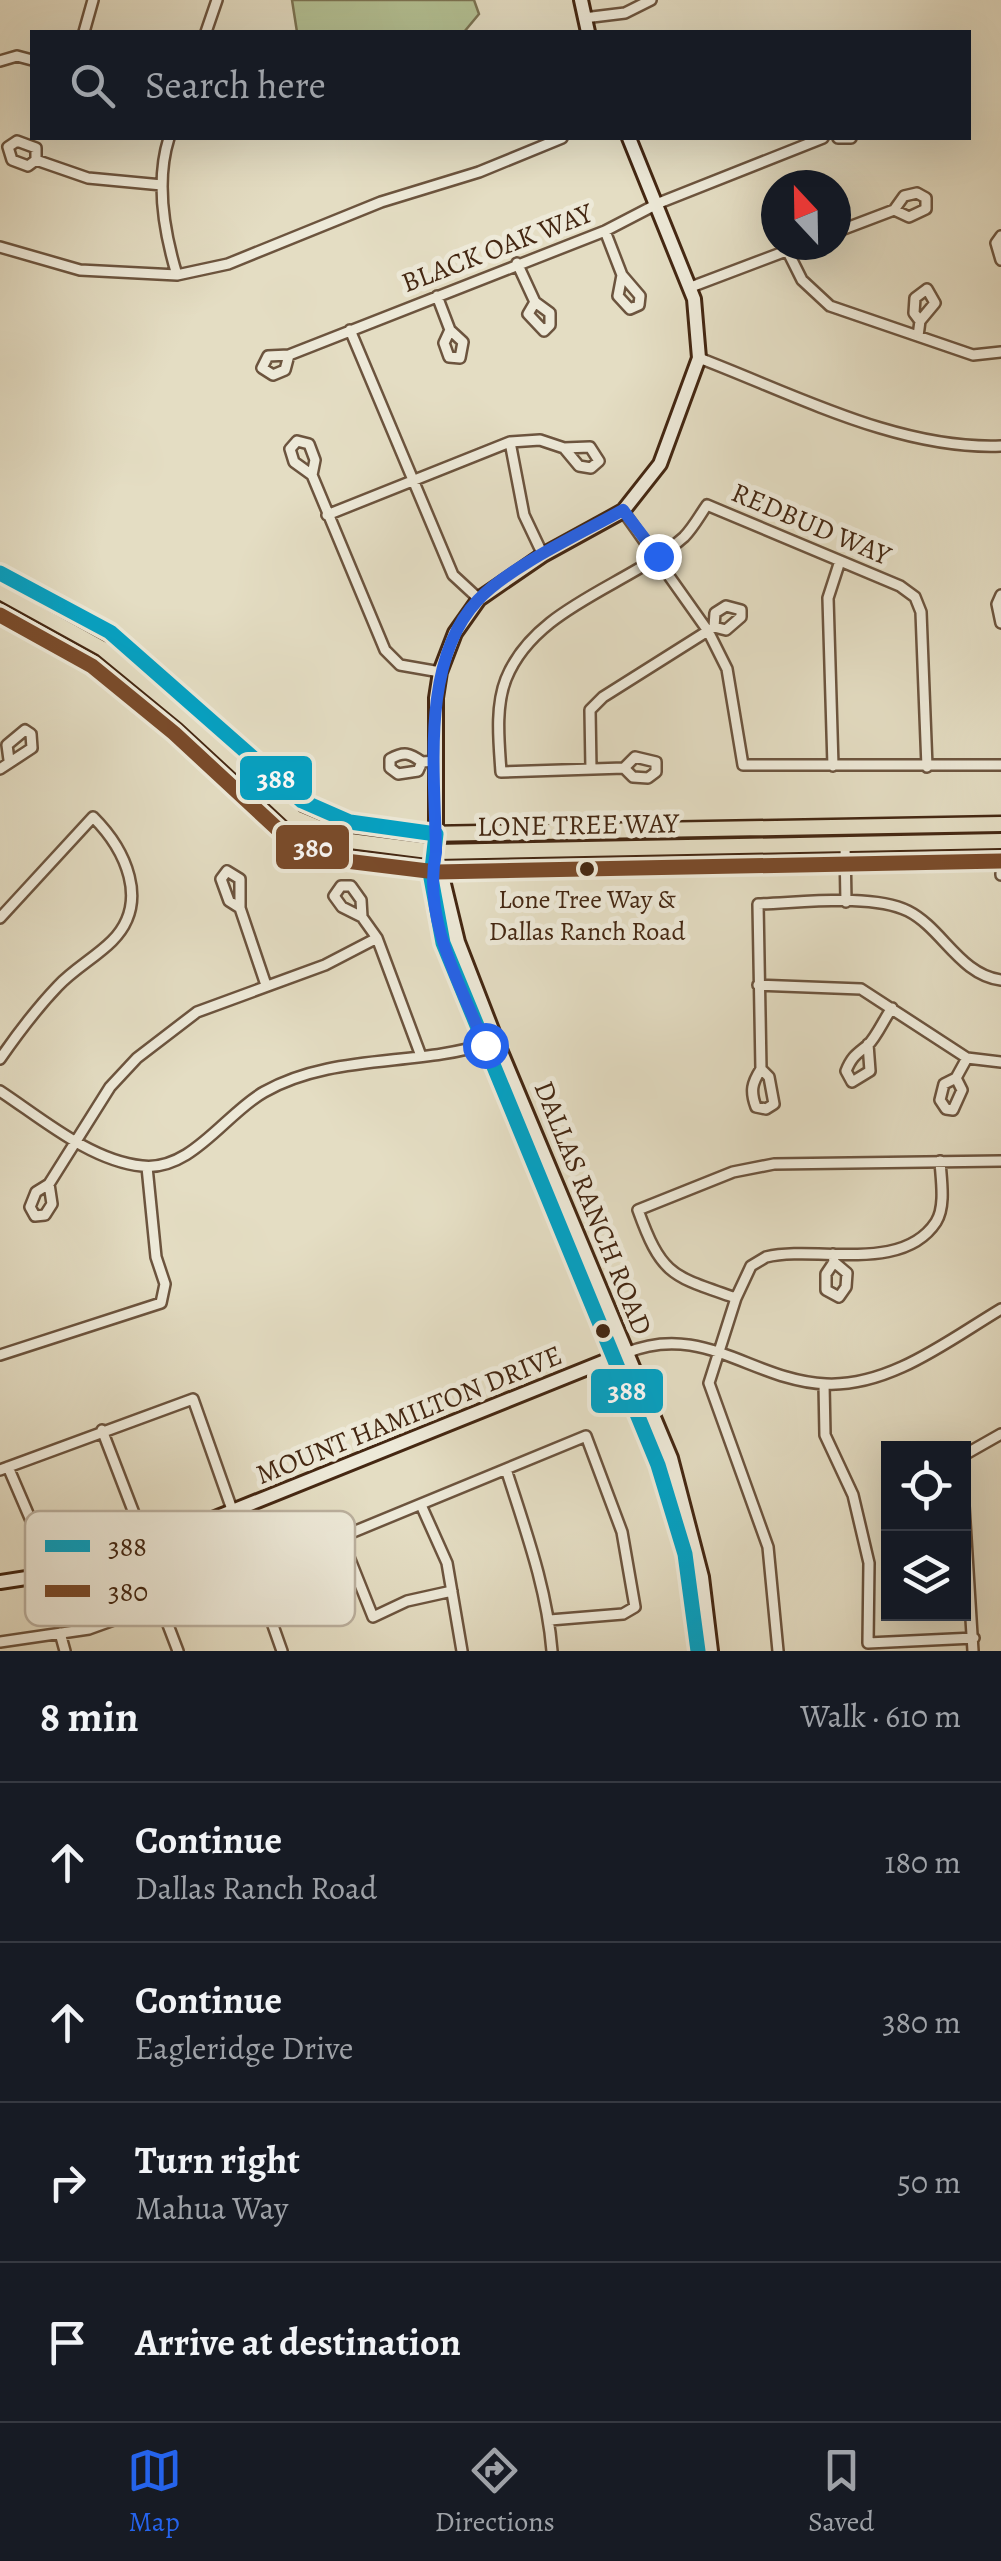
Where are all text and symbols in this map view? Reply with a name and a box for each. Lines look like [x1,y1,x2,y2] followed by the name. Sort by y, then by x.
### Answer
[30,30,971,140] search box
[65,58,120,113] icon: search
[145,59,326,111] text: Search here
[761,170,851,260] north arrow
[396,194,599,302] street label: BLACK OAK WAY
[726,473,897,575] street label: REDBUD WAY
[636,534,682,580] route end
[238,754,314,802] line badge: 388
[257,760,295,798] text: 388
[477,804,680,846] street label: LONE TREE WAY
[274,823,351,871] line badge: 380
[293,829,333,867] text: 380
[577,859,597,879] marker: Lone Tree Way & Dallas Ranch Road
[489,882,685,949] place label: Lone Tree Way & Dallas Ranch Road
[463,1023,509,1069] route start
[525,1075,661,1341] street label: DALLAS RANCH ROAD
[593,1321,613,1341] unlabelled marker
[250,1336,568,1494] street label: MOUNT HAMILTON DRIVE
[589,1367,665,1415] line badge: 388
[608,1372,646,1410] text: 388
[881,1441,971,1621] map controls
[881,1441,971,1531] button: locate
[25,1511,355,1626] legend
[108,1528,147,1566] text: 388
[881,1531,971,1621] button: layers
[108,1573,148,1611] text: 380
[40,1688,139,1745] text: 8 min
[800,1694,961,1738] text: Walk · 610 m
[135,1814,282,1866] text: Continue
[40,1835,95,1890] icon: ahead
[885,1840,961,1884] text: 180 m
[135,1866,377,1910] text: Dallas Ranch Road
[135,1974,282,2026] text: Continue
[40,1995,95,2050] icon: ahead
[882,2000,961,2044] text: 380 m
[135,2026,353,2070] text: Eagleridge Drive
[135,2134,300,2186] text: Turn right
[40,2155,95,2210] icon: right
[897,2160,961,2204] text: 50 m
[135,2186,288,2230] text: Mahua Way
[40,2315,95,2370] icon: arrive
[135,2316,461,2368] text: Arrive at destination
[127,2443,182,2541] tab: Map
[435,2443,555,2541] tab: Directions
[808,2443,874,2541] tab: Saved

